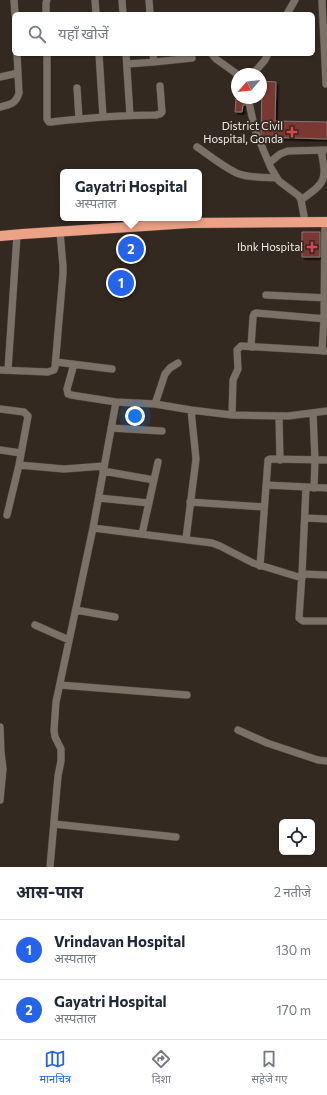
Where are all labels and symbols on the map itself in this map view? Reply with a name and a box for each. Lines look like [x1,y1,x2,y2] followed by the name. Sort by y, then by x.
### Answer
[231,68,267,104] north arrow
[203,119,283,145] place label: District Civil Hospital, Gonda
[286,126,298,138] marker: District Civil Hospital, Gonda
[118,234,144,264] pin: 2
[237,240,303,253] place label: Ibnk Hospital
[306,241,318,253] marker: Ibnk Hospital
[108,268,134,298] pin: 1
[125,406,145,426] your location

